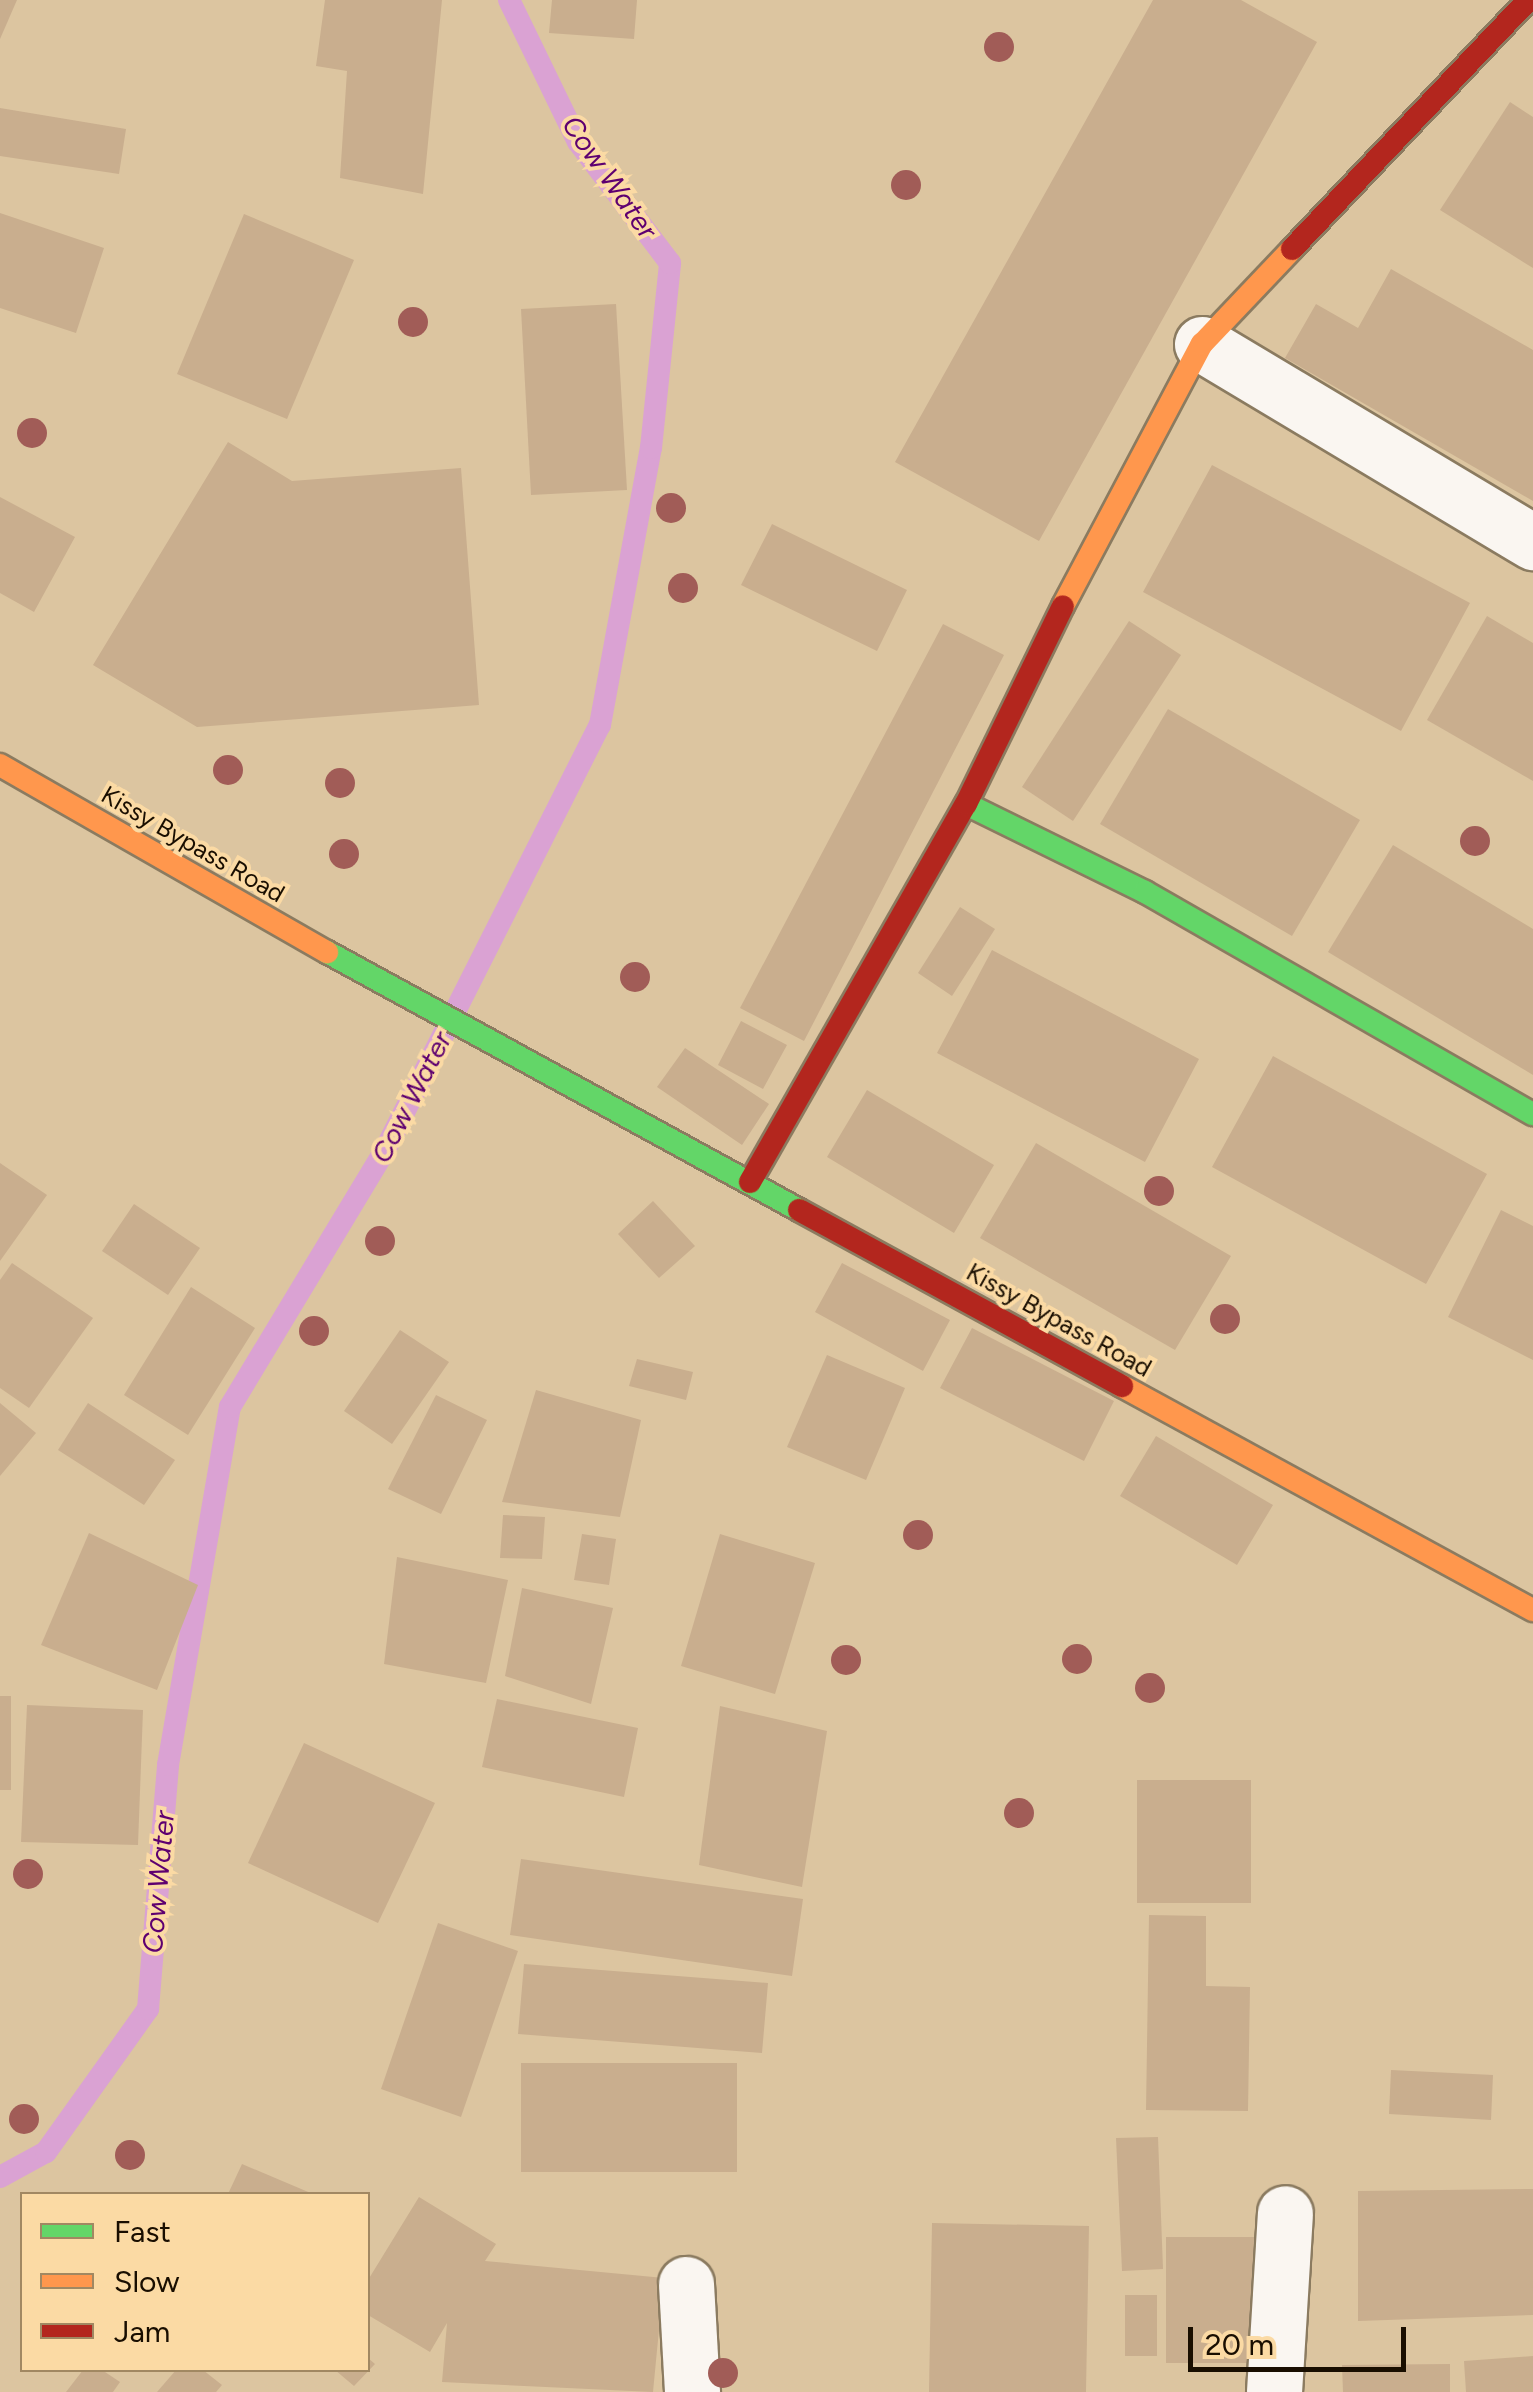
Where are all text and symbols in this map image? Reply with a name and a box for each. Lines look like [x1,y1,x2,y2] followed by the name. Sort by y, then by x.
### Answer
[555,109,665,245] water label: Cow Water
[96,779,290,909] street label: Kissy Bypass Road
[364,1026,458,1168] water label: Cow Water
[961,1257,1157,1383] street label: Kissy Bypass Road
[135,1809,181,1955] water label: Cow Water
[20,2192,370,2372] legend
[114,2213,171,2250] text: Fast
[114,2263,180,2300] text: Slow
[1193,2307,1410,2369] scale bar
[114,2313,170,2350] text: Jam
[1205,2326,1274,2363] text: 20 m

